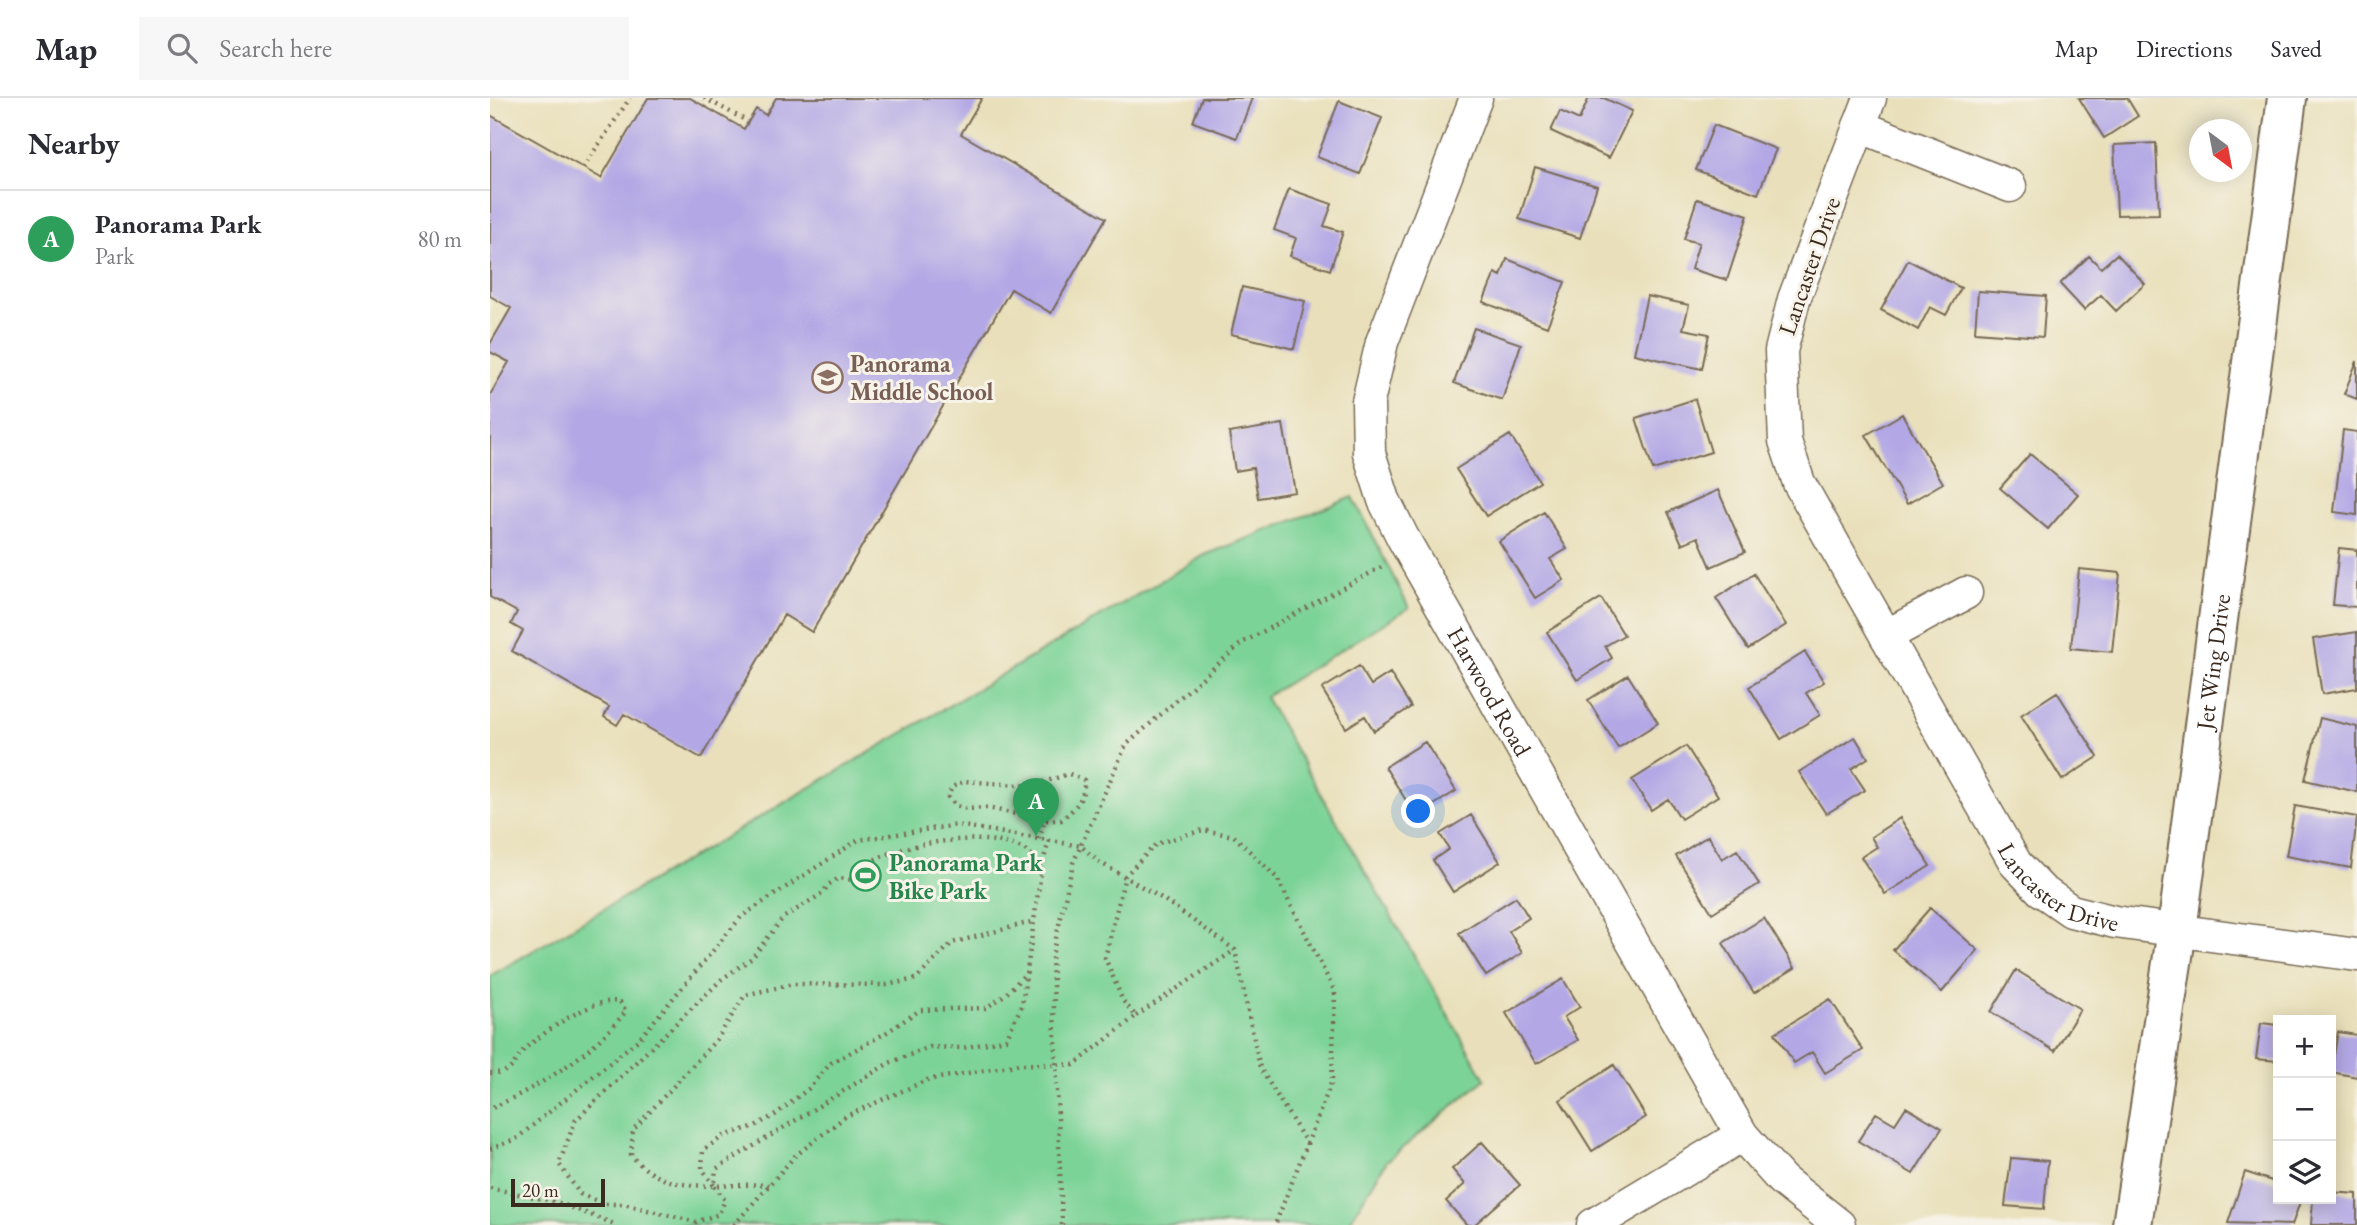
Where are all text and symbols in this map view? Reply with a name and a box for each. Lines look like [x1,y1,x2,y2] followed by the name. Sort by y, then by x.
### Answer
[139,17,629,80] search box
[35,27,97,70] text: Map
[163,29,201,67] icon: search
[219,31,332,65] text: Search here
[2055,33,2098,64] text: Map
[2136,33,2233,64] text: Directions
[2271,33,2322,64] text: Saved
[2189,119,2252,182] north arrow
[28,124,120,163] text: Nearby
[1771,193,1847,339] street label: Lancaster Drive
[95,207,261,241] text: Panorama Park
[43,224,59,254] text: A
[417,224,462,254] text: 80 m
[95,241,134,271] text: Park
[850,348,993,407] place label: Panorama Middle School
[810,360,844,394] school or university icon: Panorama Middle School
[2188,592,2237,733] street label: Jet Wing Drive
[1441,621,1539,762] street label: Harwood Road
[1013,778,1059,836] pin: A
[1401,794,1435,828] your location
[1991,837,2122,938] street label: Lancaster Drive
[889,847,1044,906] place label: Panorama Park Bike Park
[849,859,883,893] sports icon: Panorama Park Bike Park
[2273,1015,2336,1204] map controls
[2273,1015,2336,1078] button: +
[2273,1078,2336,1141] button: −
[2273,1141,2336,1204] button: layers
[511,1176,606,1208] scale bar
[522,1178,559,1203] text: 20 m

